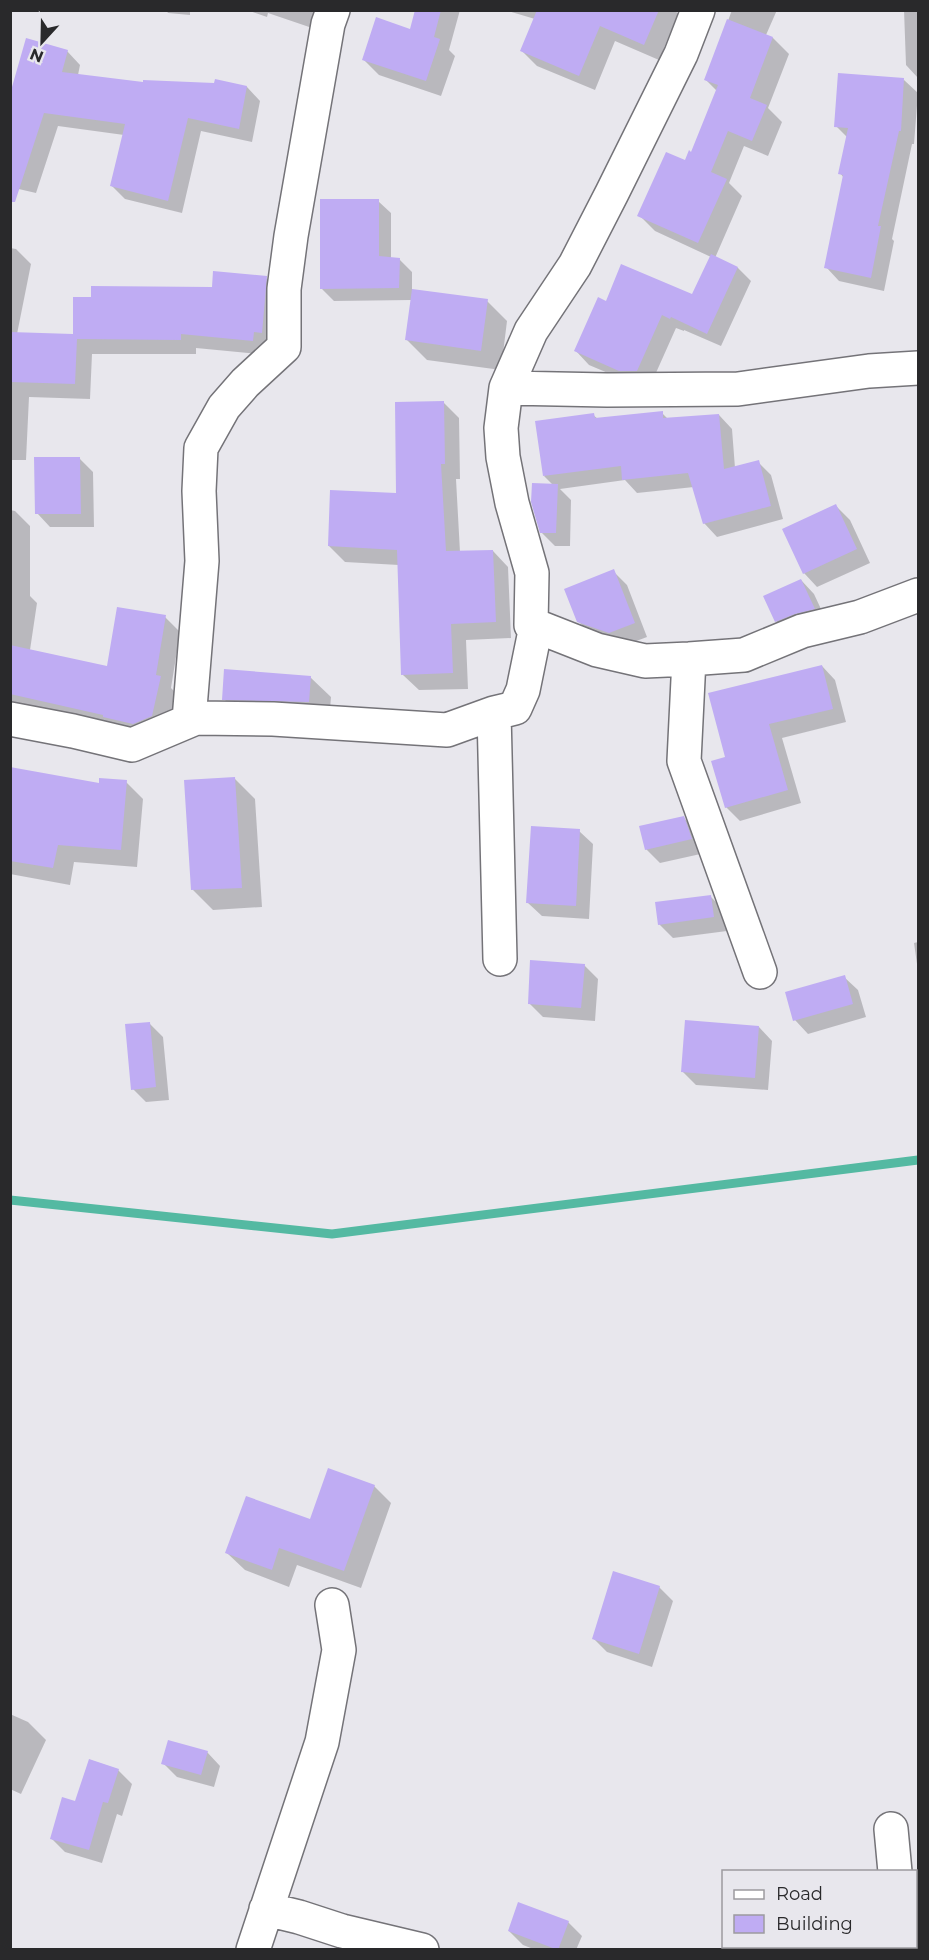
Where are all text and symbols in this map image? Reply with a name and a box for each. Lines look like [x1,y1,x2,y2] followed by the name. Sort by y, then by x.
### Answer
[12,12,72,72] north arrow
[27,44,46,67] text: N
[722,1870,917,1948] legend
[776,1883,823,1905] text: Road
[776,1913,853,1935] text: Building

